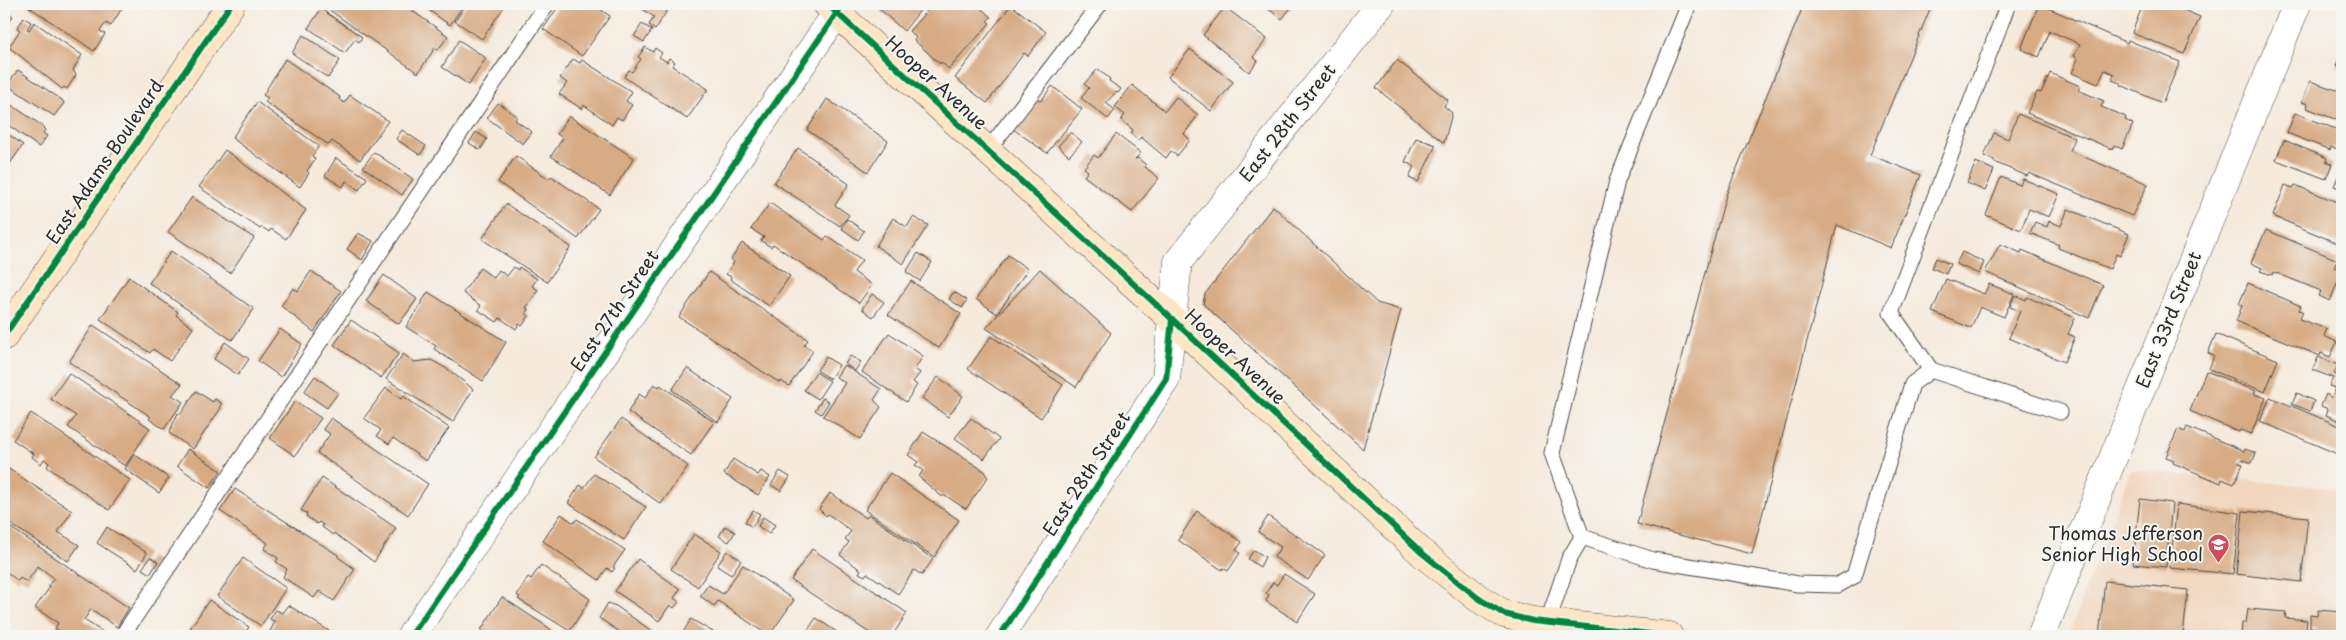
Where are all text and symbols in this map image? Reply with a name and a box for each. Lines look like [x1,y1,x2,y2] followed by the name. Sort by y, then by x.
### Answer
[880,29,994,135] street label: Hooper Avenue
[1232,57,1342,187] street label: East 28th Street
[38,73,169,249] street label: East Adams Boulevard
[563,244,664,376] street label: East 27th Street
[2128,247,2207,392] street label: East 33rd Street
[1180,302,1293,410] street label: Hooper Avenue
[1035,406,1136,541] street label: East 28th Street
[2041,519,2203,567] place label: Thomas Jefferson Senior High School
[2207,532,2231,563] school or university icon: Thomas Jefferson Senior High School

